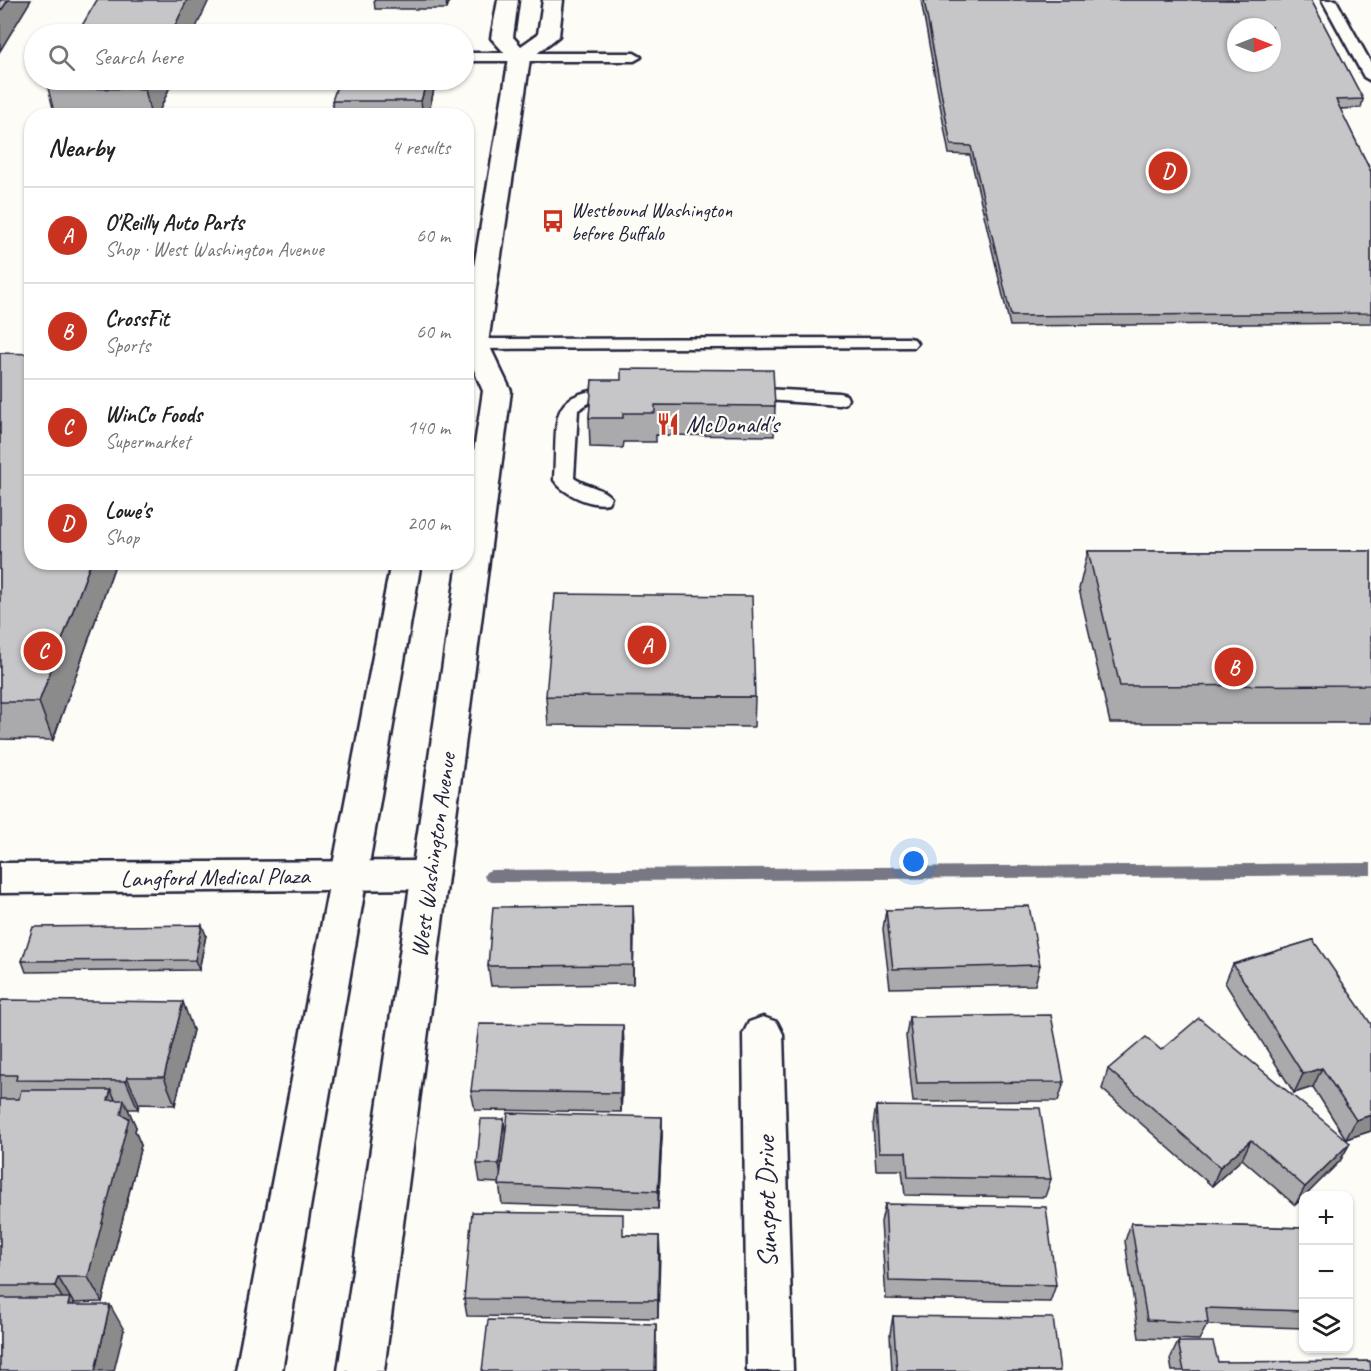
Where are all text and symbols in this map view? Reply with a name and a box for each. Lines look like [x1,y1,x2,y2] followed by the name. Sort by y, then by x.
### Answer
[1227,18,1281,72] north arrow
[24,24,474,90] search box
[45,41,78,74] icon: search
[93,43,183,71] text: Search here
[48,131,113,164] text: Nearby
[391,135,450,160] text: 4 results
[1148,148,1188,194] pin: D
[571,198,733,246] place label: Westbound Washington before Buffalo
[540,208,566,234] bus stop icon: Westbound Washington before Buffalo
[105,209,244,237] text: O'Reilly Auto Parts
[62,223,73,248] text: A
[416,223,450,248] text: 60 m
[105,237,324,262] text: Shop · West Washington Avenue
[105,305,169,333] text: CrossFit
[62,319,73,344] text: B
[416,319,450,344] text: 60 m
[105,333,150,358] text: Sports
[105,401,202,429] text: WinCo Foods
[686,409,782,439] place label: McDonald's
[655,411,681,437] restaurant icon: McDonald's
[63,415,72,440] text: C
[407,415,450,440] text: 140 m
[105,429,190,454] text: Supermarket
[105,497,151,525] text: Lowe's
[62,511,73,536] text: D
[407,511,450,536] text: 200 m
[105,525,139,550] text: Shop
[628,622,666,668] pin: A
[24,628,63,674] pin: C
[1214,644,1254,690] pin: B
[404,749,462,959] street label: West Washington Avenue
[899,847,928,876] your location
[120,860,311,894] street label: Langford Medical Plaza
[747,1134,785,1268] street label: Sunspot Drive
[1299,1191,1353,1353] map controls
[1299,1191,1353,1245] button: +
[1299,1245,1353,1299] button: −
[1299,1299,1353,1353] button: layers

